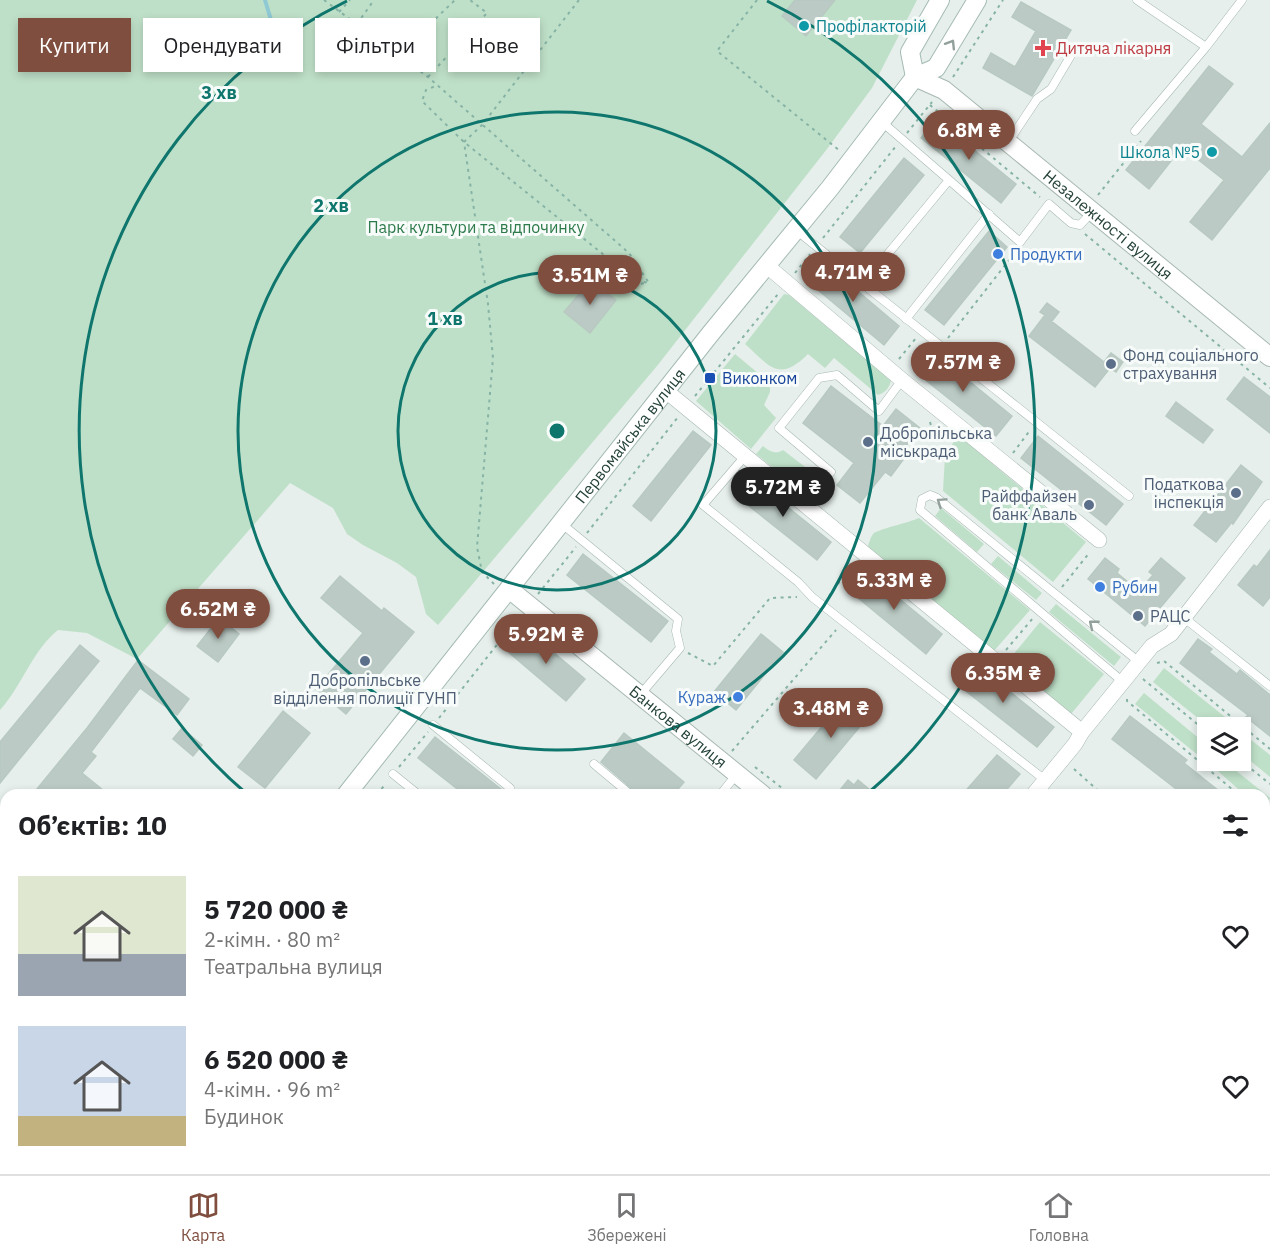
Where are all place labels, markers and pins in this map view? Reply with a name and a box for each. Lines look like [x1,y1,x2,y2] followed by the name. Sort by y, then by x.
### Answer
[816,16,927,36] place label: Профілакторій
[797,19,811,33] marker: Профілакторій
[1056,38,1171,58] place label: Дитяча лікарня
[1034,39,1052,57] marker: Дитяча лікарня
[920,110,1018,161] pin: 6.8M ₴
[1120,142,1200,162] place label: Школа №5
[1205,145,1219,159] marker: Школа №5
[1010,244,1083,264] place label: Продукти
[991,247,1005,261] marker: Продукти
[798,252,908,303] pin: 4.71M ₴
[535,255,645,306] pin: 3.51M ₴
[908,342,1018,393] pin: 7.57M ₴
[1123,345,1259,383] place label: Фонд соціального страхування
[1104,357,1118,371] marker: Фонд соціального страхування
[722,368,797,388] place label: Виконком
[703,371,717,385] marker: Виконком
[547,421,567,441] centre of rings
[880,423,992,461] place label: Добропільська міськрада
[861,435,875,449] marker: Добропільська міськрада
[728,467,838,518] pin: 5.72M ₴
[1144,474,1224,512] place label: Податкова інспекція
[981,486,1077,524] place label: Райффайзен банк Аваль
[1229,486,1243,500] marker: Податкова інспекція
[1082,498,1096,512] marker: Райффайзен банк Аваль
[839,560,949,611] pin: 5.33M ₴
[1112,577,1158,597] place label: Рубин
[1093,580,1107,594] marker: Рубин
[163,589,273,640] pin: 6.52M ₴
[1150,606,1191,626] place label: РАЦС
[1131,609,1145,623] marker: РАЦС
[491,614,601,665] pin: 5.92M ₴
[948,653,1058,704] pin: 6.35M ₴
[358,654,372,668] marker: Добропільське відділення полиції ГУНП
[273,670,457,708] place label: Добропільське відділення полиції ГУНП
[678,687,726,707] place label: Кураж
[776,688,886,739] pin: 3.48M ₴
[731,690,745,704] marker: Кураж

